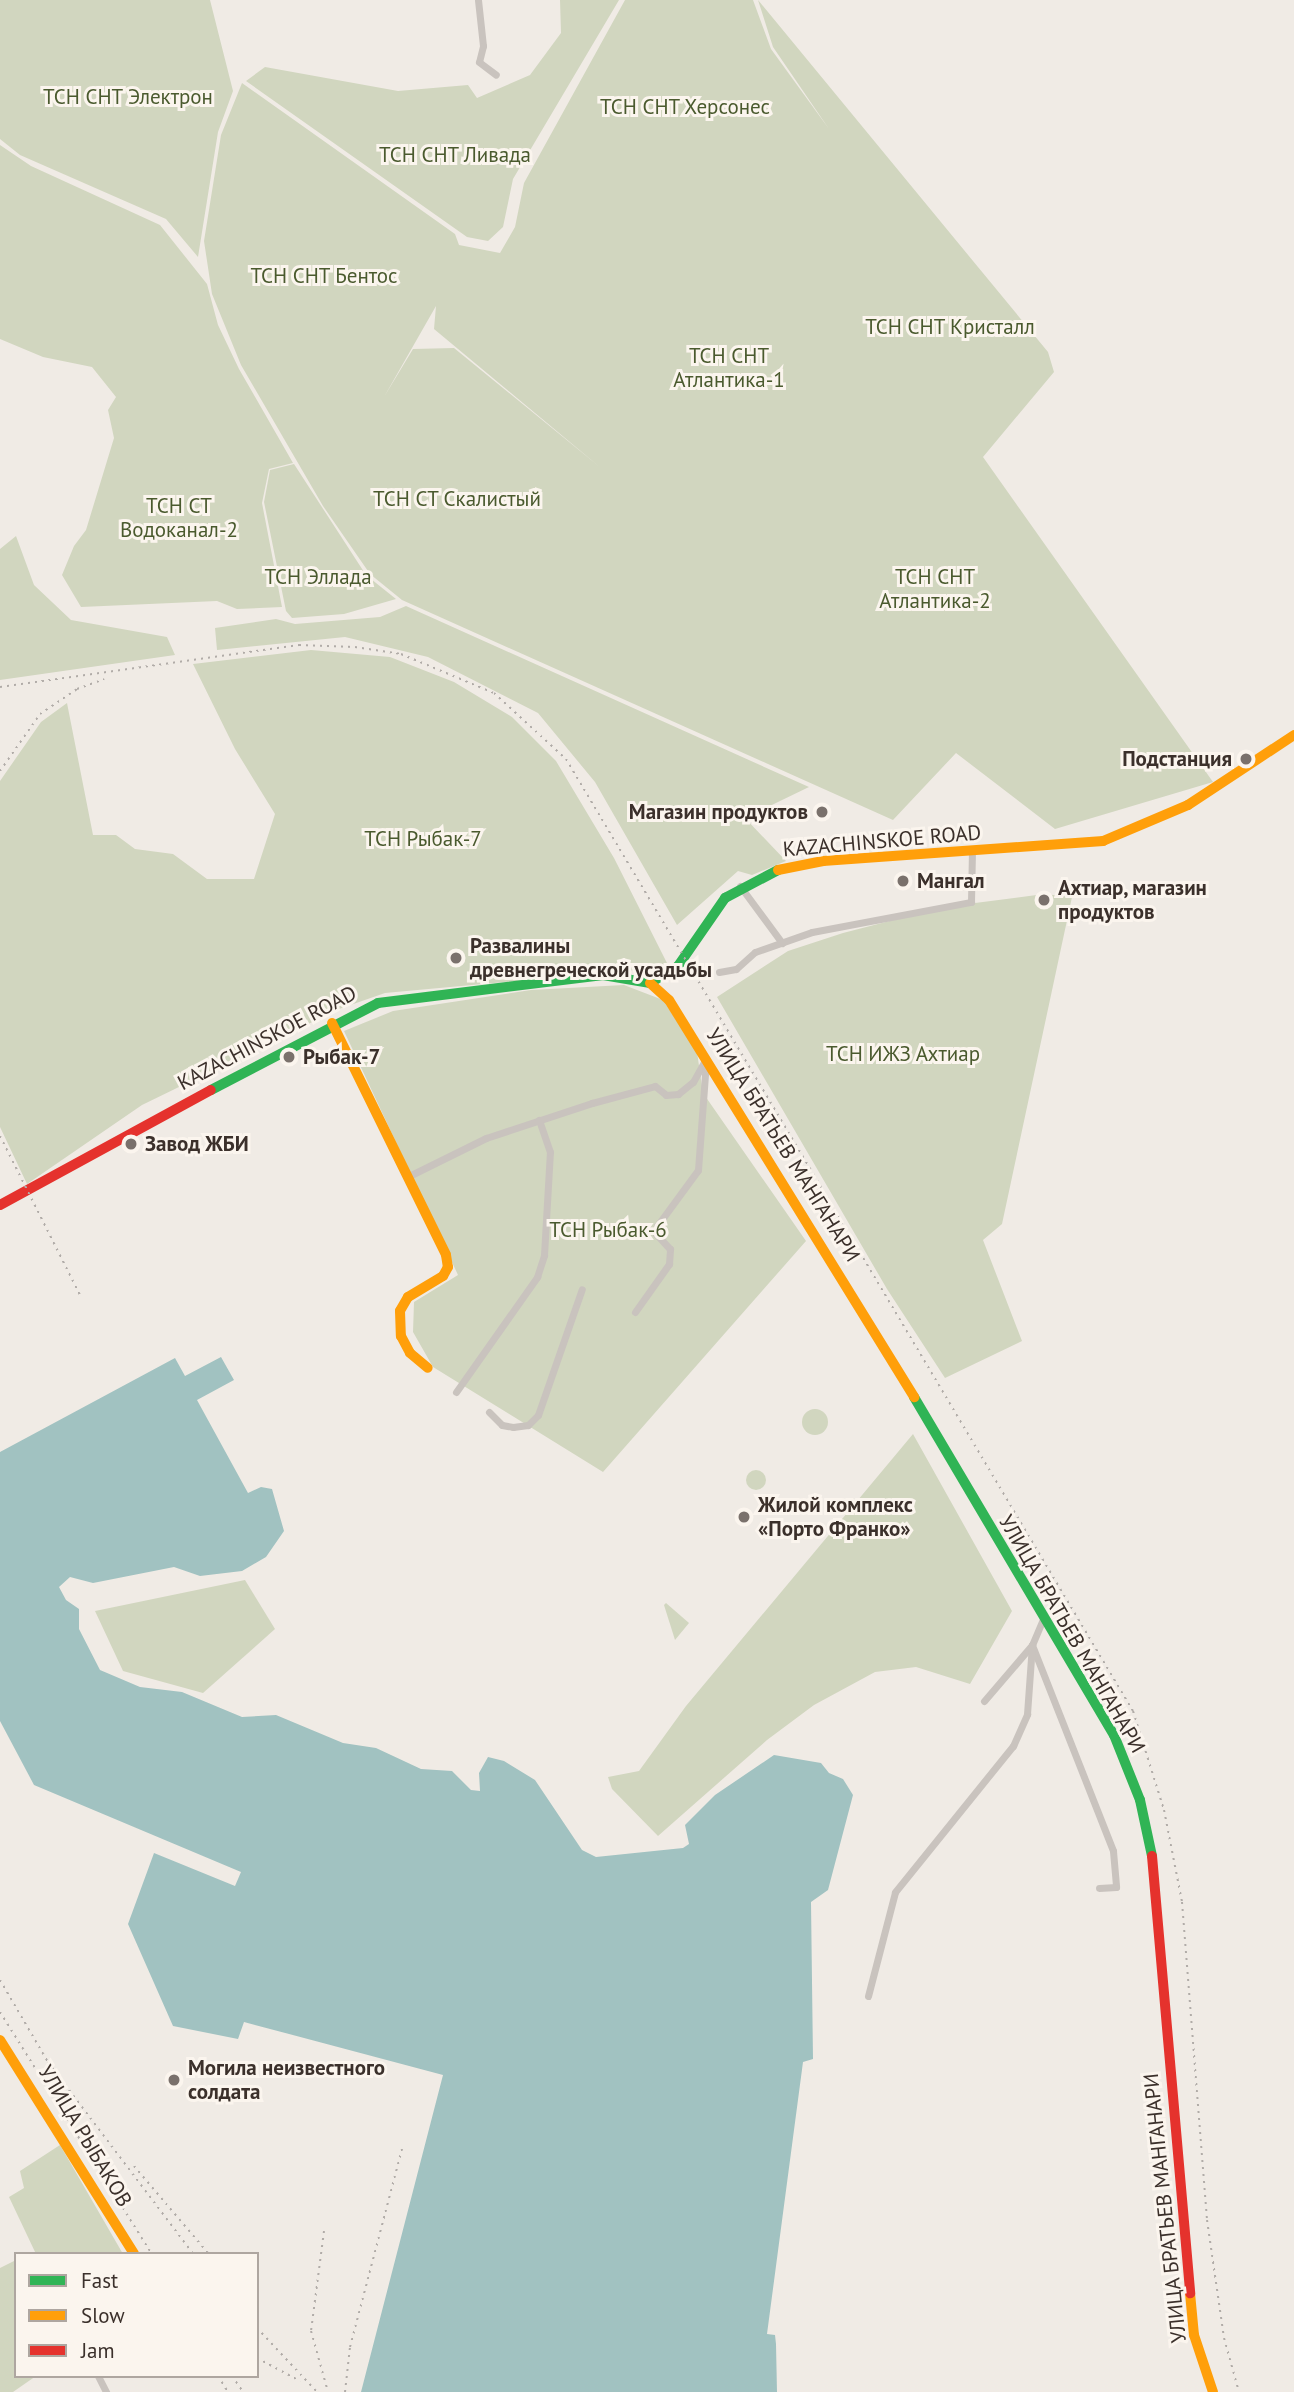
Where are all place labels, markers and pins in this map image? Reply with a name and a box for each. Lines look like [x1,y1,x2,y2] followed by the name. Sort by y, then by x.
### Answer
[1122,746,1232,772] place label: Подстанция
[1238,751,1254,767] marker: Подстанция
[629,799,808,825] place label: Магазин продуктов
[814,804,830,820] marker: Магазин продуктов
[917,868,985,894] place label: Мангал
[895,873,911,889] marker: Мангал
[1058,875,1208,925] place label: Ахтиар, магазин продуктов
[1036,892,1052,908] marker: Ахтиар, магазин продуктов
[470,933,712,983] place label: Развалины древнегреческой усадьбы
[448,950,464,966] marker: Развалины древнегреческой усадьбы
[303,1044,380,1070] place label: Рыбак-7
[281,1049,297,1065] marker: Рыбак-7
[145,1131,249,1157] place label: Завод ЖБИ
[123,1136,139,1152] marker: Завод ЖБИ
[758,1492,913,1542] place label: Жилой комплекс «Порто Франко»
[736,1509,752,1525] marker: Жилой комплекс «Порто Франко»
[188,2055,385,2105] place label: Могила неизвестного солдата
[166,2072,182,2088] marker: Могила неизвестного солдата

